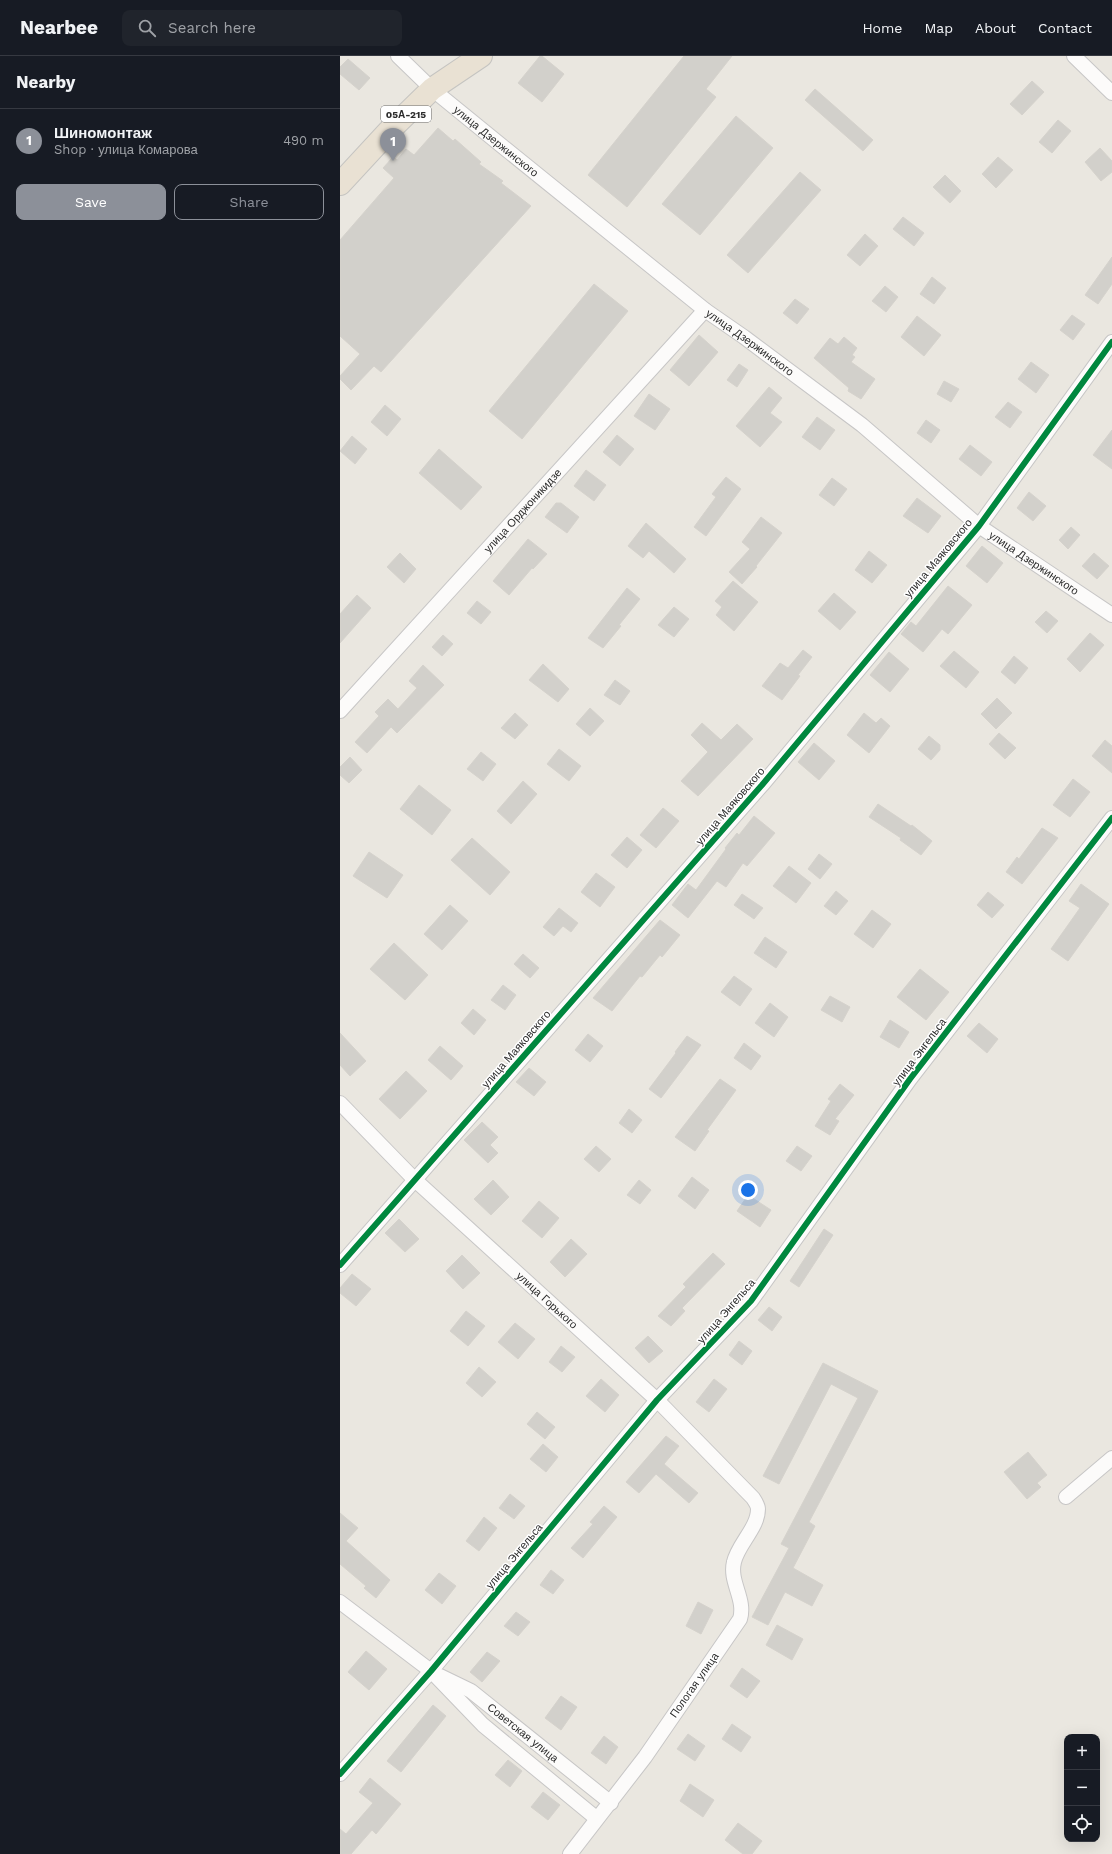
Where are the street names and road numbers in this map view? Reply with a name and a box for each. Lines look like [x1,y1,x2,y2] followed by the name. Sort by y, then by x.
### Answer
[451,103,541,180] street label: улица Дзержинского
[381,106,431,122] road number: 05А-215
[703,307,796,379] street label: улица Дзержинского
[481,466,564,556] street label: улица Орджоникидзе
[902,516,975,600] street label: улица Маяковского
[986,529,1081,598] street label: улица Дзержинского
[693,765,768,848] street label: улица Маяковского
[479,1008,554,1091] street label: улица Маяковского
[890,1015,950,1089] street label: улица Энгельса
[513,1269,580,1332] street label: улица Горького
[695,1276,759,1346] street label: улица Энгельса
[483,1520,546,1592] street label: улица Энгельса
[667,1650,722,1720] street label: Пологая улица
[485,1701,561,1766] street label: Советская улица

